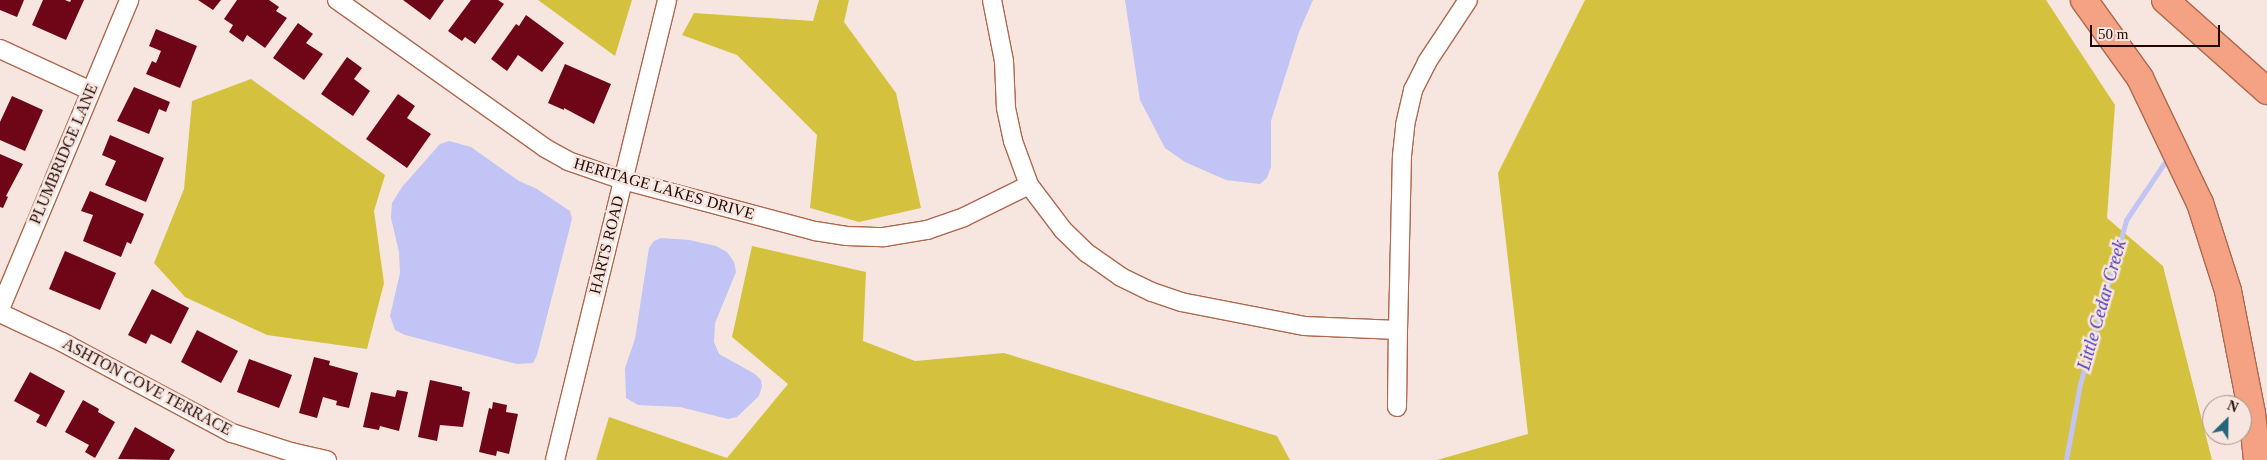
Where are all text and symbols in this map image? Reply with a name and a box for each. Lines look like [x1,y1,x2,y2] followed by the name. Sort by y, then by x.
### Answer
[2092,15,2222,47] scale bar
[2098,26,2128,42] text: 50 m
[26,81,102,227] street label: PLUMBRIDGE LANE
[571,154,757,224] street label: HERITAGE LAKES DRIVE
[585,194,629,296] street label: HARTS ROAD
[2073,237,2131,373] water label: Little Cedar Creek
[59,334,235,440] street label: ASHTON COVE TERRACE
[2202,395,2252,445] north arrow
[2225,398,2240,416] text: N

